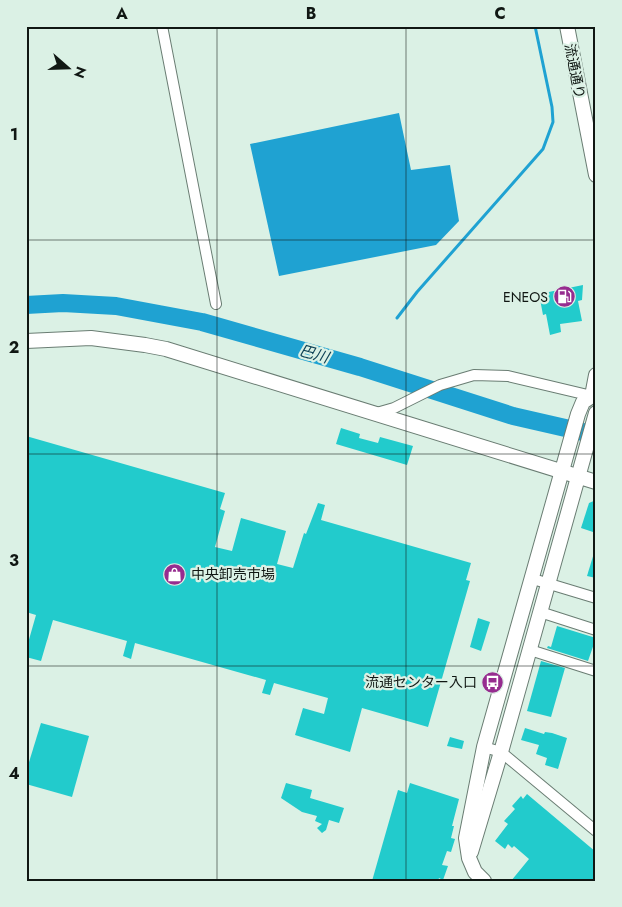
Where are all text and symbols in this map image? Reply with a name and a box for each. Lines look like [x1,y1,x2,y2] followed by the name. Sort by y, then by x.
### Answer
[115,2,128,25] text: A
[306,2,316,25] text: B
[494,2,506,25] text: C
[42,42,92,92] north arrow
[560,42,590,100] street label: 流通通り
[69,64,92,81] text: N
[10,123,18,146] text: 1
[552,285,576,309] fuel station icon: ENEOS
[503,287,548,307] place label: ENEOS
[9,336,19,359] text: 2
[297,339,333,369] water label: 巴川
[9,549,19,572] text: 3
[163,562,187,586] shop icon: 中央卸売市場
[191,564,275,584] place label: 中央卸売市場
[481,670,505,694] bus stop icon: 流通センター入口
[365,672,477,692] place label: 流通センター入口
[8,762,20,785] text: 4

